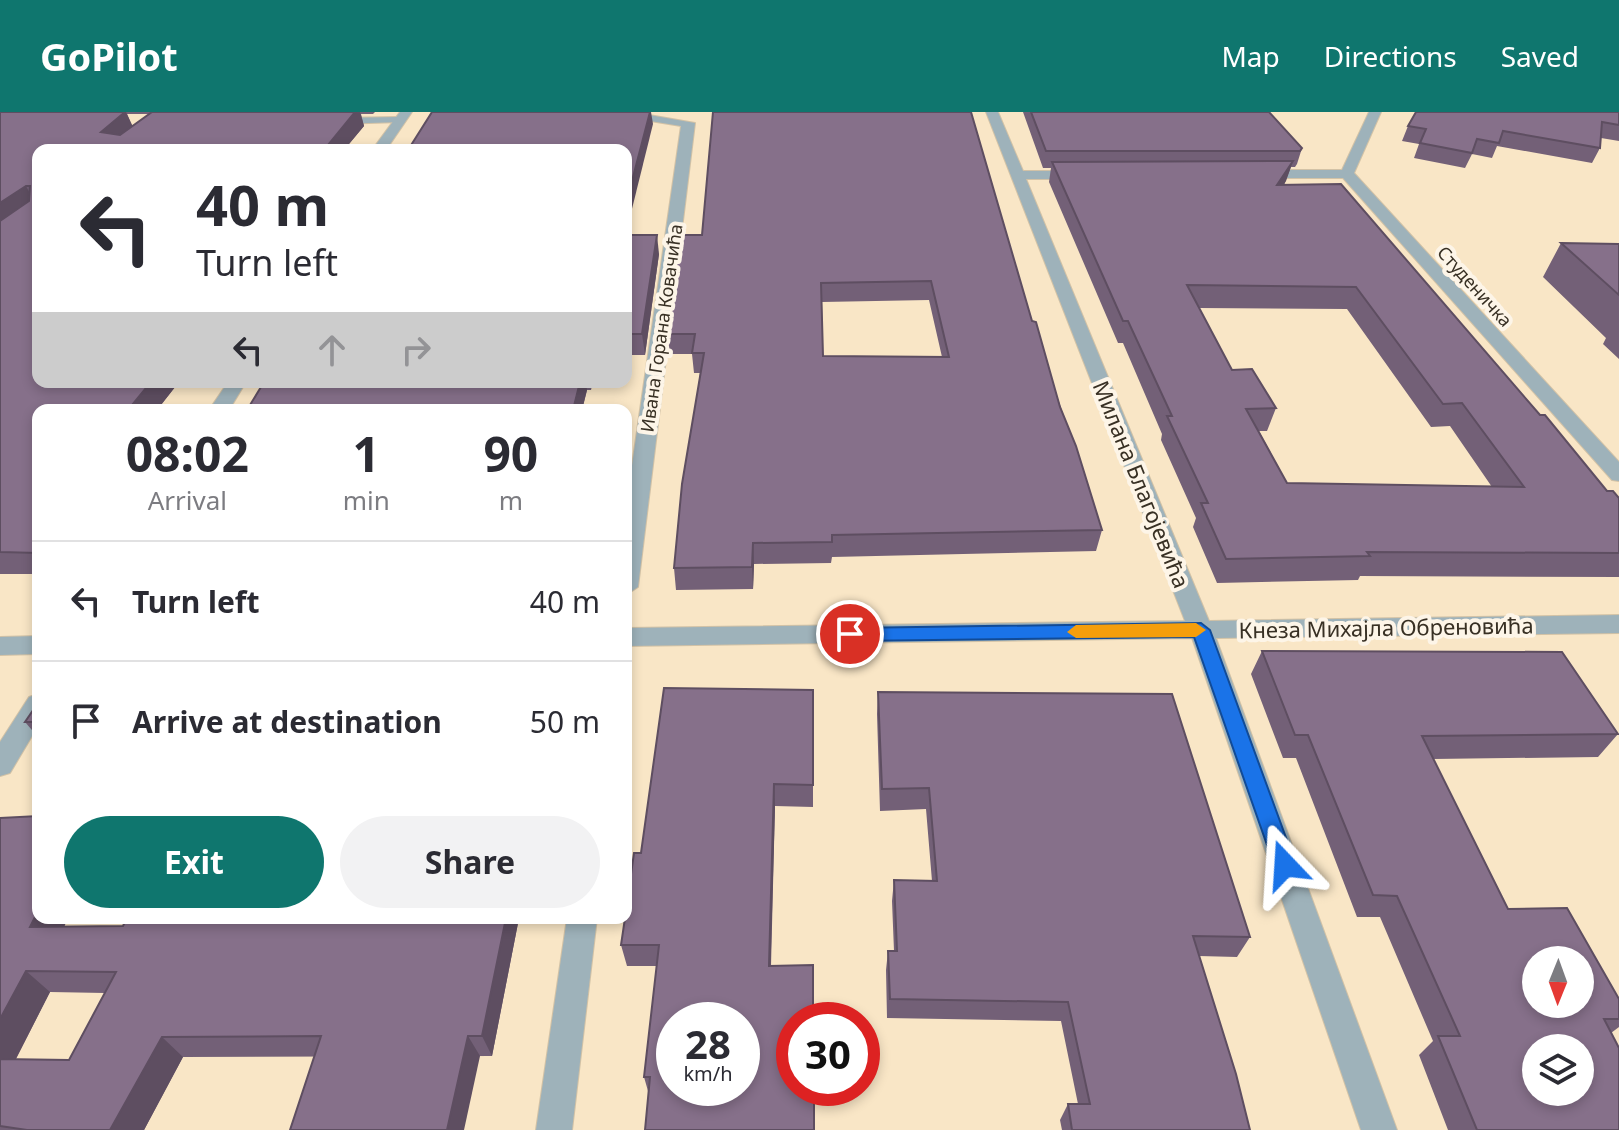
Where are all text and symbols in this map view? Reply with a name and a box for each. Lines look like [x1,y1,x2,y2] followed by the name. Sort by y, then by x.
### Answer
[40,30,178,82] text: GoPilot
[1221,37,1280,75] text: Map
[1324,37,1457,75] text: Directions
[1501,37,1579,75] text: Saved
[196,166,329,242] text: 40 m
[64,176,168,280] icon: left
[635,222,687,434] street label: Ивана Горана Ковачића
[196,238,338,287] text: Turn left
[1432,240,1518,332] street label: Студеничка
[226,328,270,372] icon: left
[310,328,354,372] icon: ahead
[394,328,438,372] icon: right
[1087,376,1197,592] street label: Милана Благојевића
[126,421,249,486] text: 08:02
[352,421,380,486] text: 1
[483,421,538,486] text: 90
[148,482,227,518] text: Arrival
[343,482,390,518] text: min
[499,482,523,518] text: m
[64,579,108,623] icon: left
[132,581,260,622] text: Turn left
[530,581,600,622] text: 40 m
[816,600,884,668] pin
[1238,609,1534,645] street label: Кнеза Михајла Обреновића
[828,612,872,656] icon: arrive
[64,699,108,743] icon: arrive
[132,701,442,742] text: Arrive at destination
[530,701,600,742] text: 50 m
[64,816,324,908] button: Exit
[340,816,600,908] button: Share
[1243,823,1327,907] position arrow
[1522,946,1594,1018] north arrow
[1522,946,1594,1106] map controls
[776,1002,880,1106] speed limit sign: 30
[685,1016,731,1071] text: 28
[1522,1034,1594,1106] button: layers
[683,1060,733,1087] text: km/h

